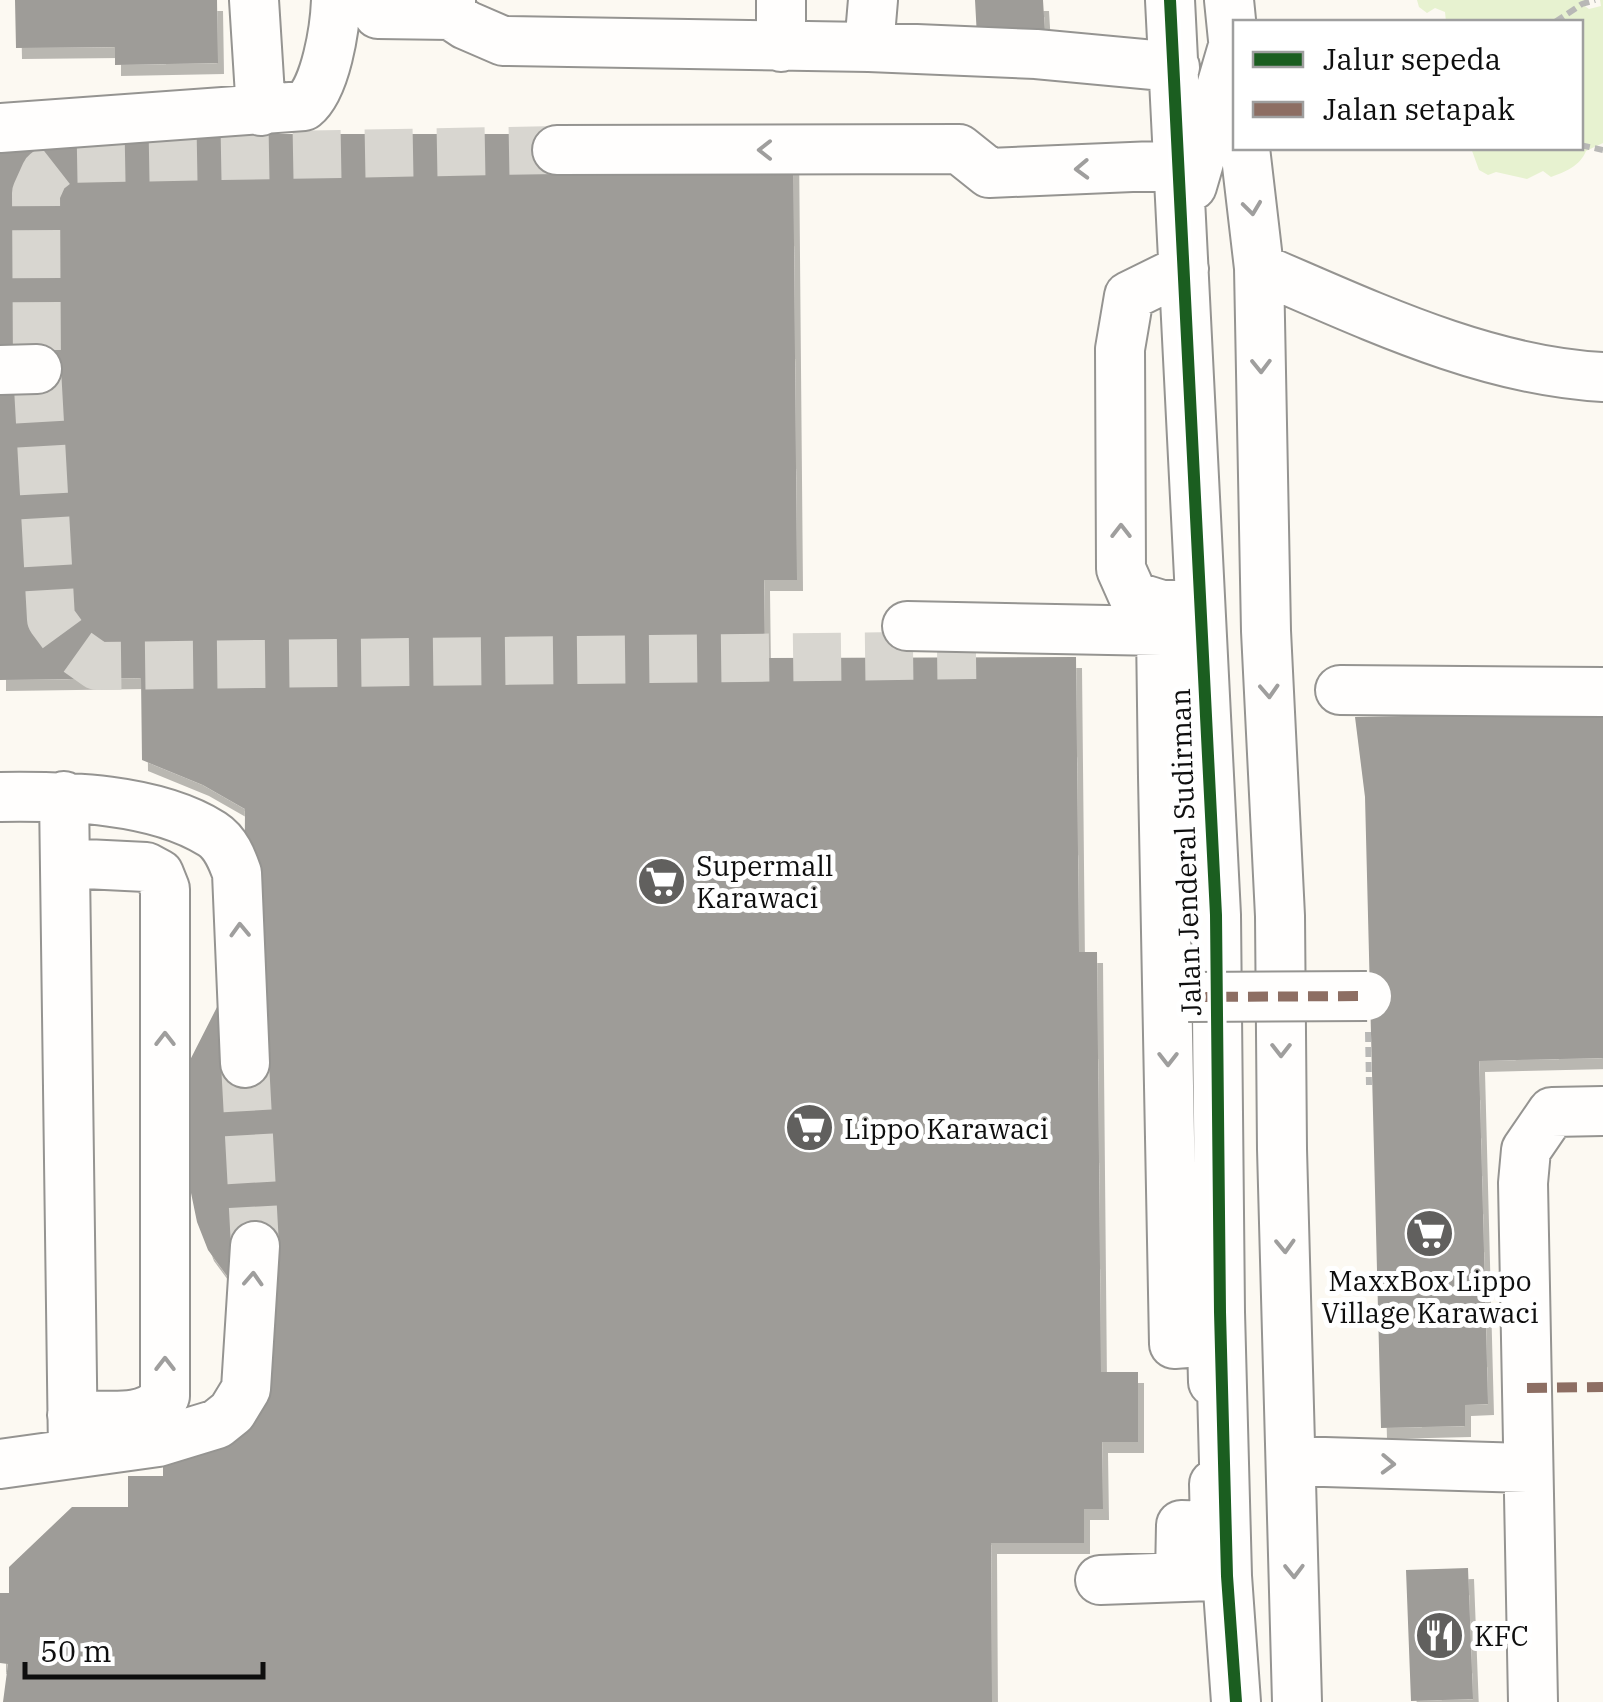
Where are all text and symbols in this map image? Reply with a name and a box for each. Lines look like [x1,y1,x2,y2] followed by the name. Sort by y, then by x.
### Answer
[1233,20,1583,150] legend
[1323,39,1501,78] text: Jalur sepeda
[1323,89,1515,128] text: Jalan setapak
[757,139,772,161] one-way arrow
[1073,158,1089,179] one-way arrow
[1241,200,1262,216] one-way arrow
[1250,358,1271,374] one-way arrow
[1110,522,1132,538] one-way arrow
[1258,683,1279,699] one-way arrow
[1161,687,1209,1017] street label: Jalan Jenderal Sudirman
[696,847,833,916] place label: Supermall Karawaci
[635,855,687,907] supermarket icon: Supermall Karawaci
[230,922,251,938] one-way arrow
[154,1031,176,1046] one-way arrow
[1271,1043,1292,1059] one-way arrow
[1157,1052,1179,1068] one-way arrow
[783,1102,835,1154] supermarket icon: Lippo Karawaci
[844,1110,1049,1147] place label: Lippo Karawaci
[1404,1207,1456,1259] supermarket icon: MaxxBox Lippo Village Karawaci
[1274,1239,1295,1255] one-way arrow
[1321,1262,1539,1331] place label: MaxxBox Lippo Village Karawaci
[242,1271,263,1287] one-way arrow
[155,1356,176,1372] one-way arrow
[1381,1454,1397,1475] one-way arrow
[1283,1563,1304,1579] one-way arrow
[1413,1609,1465,1661] restaurant icon: KFC
[25,1617,262,1679] scale bar
[1474,1617,1529,1654] place label: KFC
[40,1631,112,1670] text: 50 m

